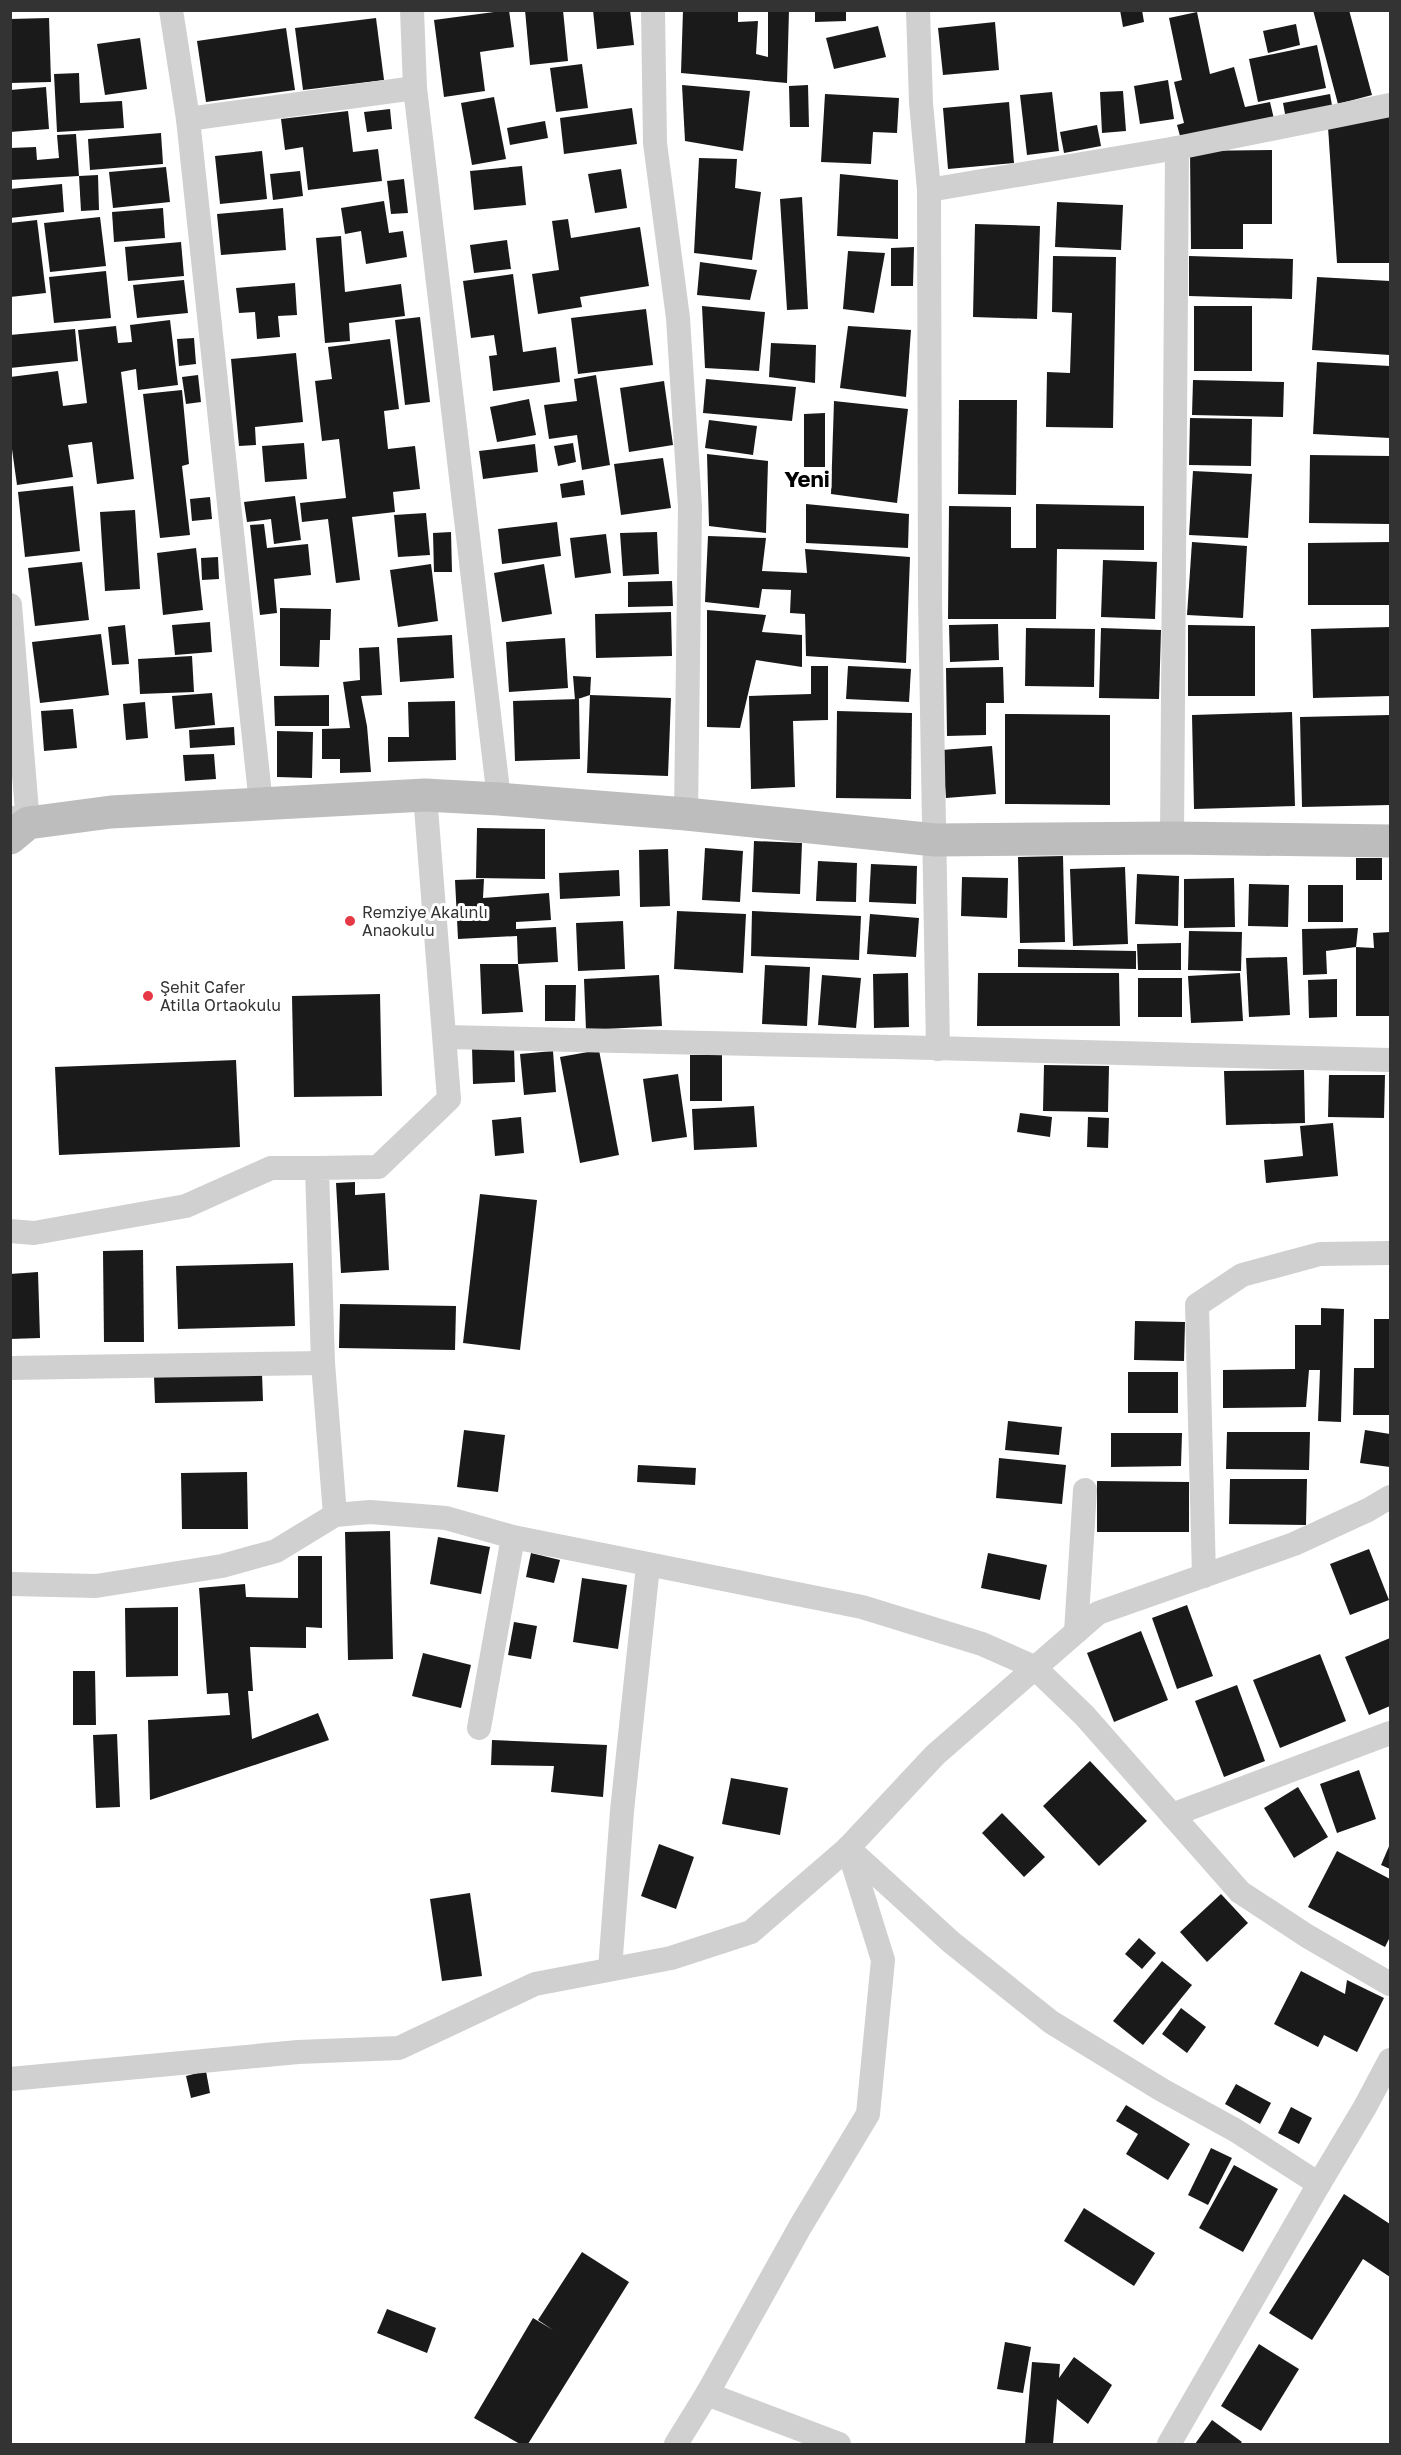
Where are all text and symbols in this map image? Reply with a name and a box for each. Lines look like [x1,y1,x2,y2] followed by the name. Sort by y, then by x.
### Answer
[784,465,830,492] district label: Yeni
[362,902,488,940] place label: Remziye Akalınlı Anaokulu
[343,914,357,928] marker: Remziye Akalınlı Anaokulu
[160,977,281,1015] place label: Şehit Cafer Atilla Ortaokulu
[141,989,155,1003] marker: Şehit Cafer Atilla Ortaokulu

